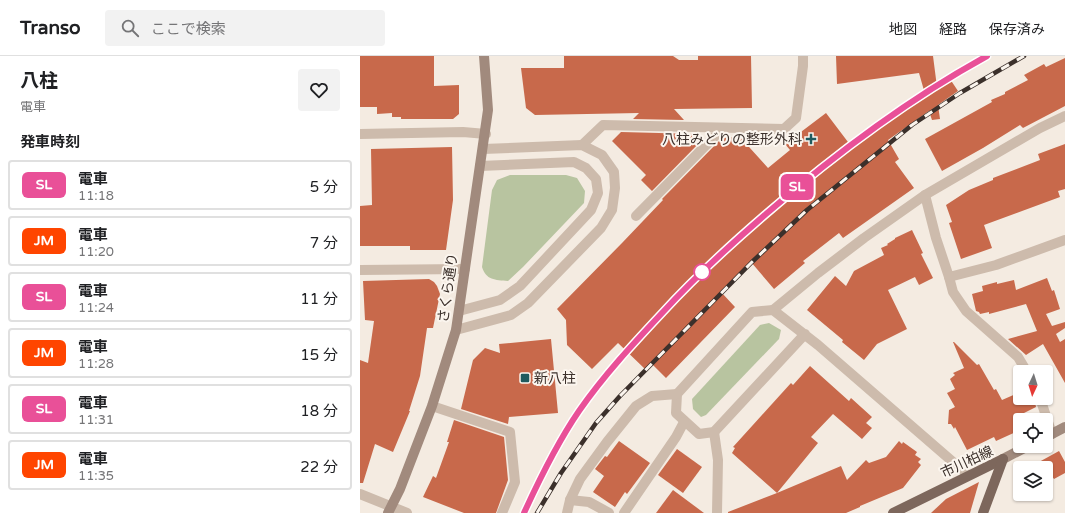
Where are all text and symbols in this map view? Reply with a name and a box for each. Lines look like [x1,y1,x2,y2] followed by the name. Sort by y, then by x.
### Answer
[105,10,385,46] search box
[20,17,81,39] text: Transo
[119,17,141,39] icon: search
[151,20,226,38] text: ここで検索
[889,21,917,38] text: 地図
[939,21,967,38] text: 経路
[989,21,1045,38] text: 保存済み
[298,69,340,111] button: heart
[20,70,58,92] text: 八柱
[20,99,46,115] text: 電車
[662,131,802,148] place label: 八柱みどりの整形外科
[20,133,80,151] text: 発車時刻
[805,133,817,145] marker: 八柱みどりの整形外科
[78,170,108,188] text: 電車
[779,174,815,200] line badge: SL
[36,176,52,193] text: SL
[310,178,338,196] text: 5 分
[789,178,805,195] text: SL
[78,188,114,204] text: 11:18
[78,226,108,244] text: 電車
[34,232,54,249] text: JM
[310,234,338,252] text: 7 分
[78,244,114,260] text: 11:20
[435,252,461,324] street label: さくら通り
[693,263,711,281] unlabelled marker
[78,282,108,300] text: 電車
[36,288,52,305] text: SL
[300,290,338,308] text: 11 分
[78,300,114,316] text: 11:24
[78,338,108,356] text: 電車
[34,344,54,361] text: JM
[300,346,338,364] text: 15 分
[78,356,114,372] text: 11:28
[1013,365,1053,405] north arrow
[1013,365,1053,501] map controls
[534,370,576,387] place label: 新八柱
[519,372,531,384] marker: 新八柱
[78,394,108,412] text: 電車
[36,400,52,417] text: SL
[300,402,338,420] text: 18 分
[78,412,114,428] text: 11:31
[1013,413,1053,453] button: locate
[938,442,996,482] street label: 市川柏線
[78,450,108,468] text: 電車
[34,456,54,473] text: JM
[300,458,338,476] text: 22 分
[1013,461,1053,501] button: layers
[78,468,114,484] text: 11:35

